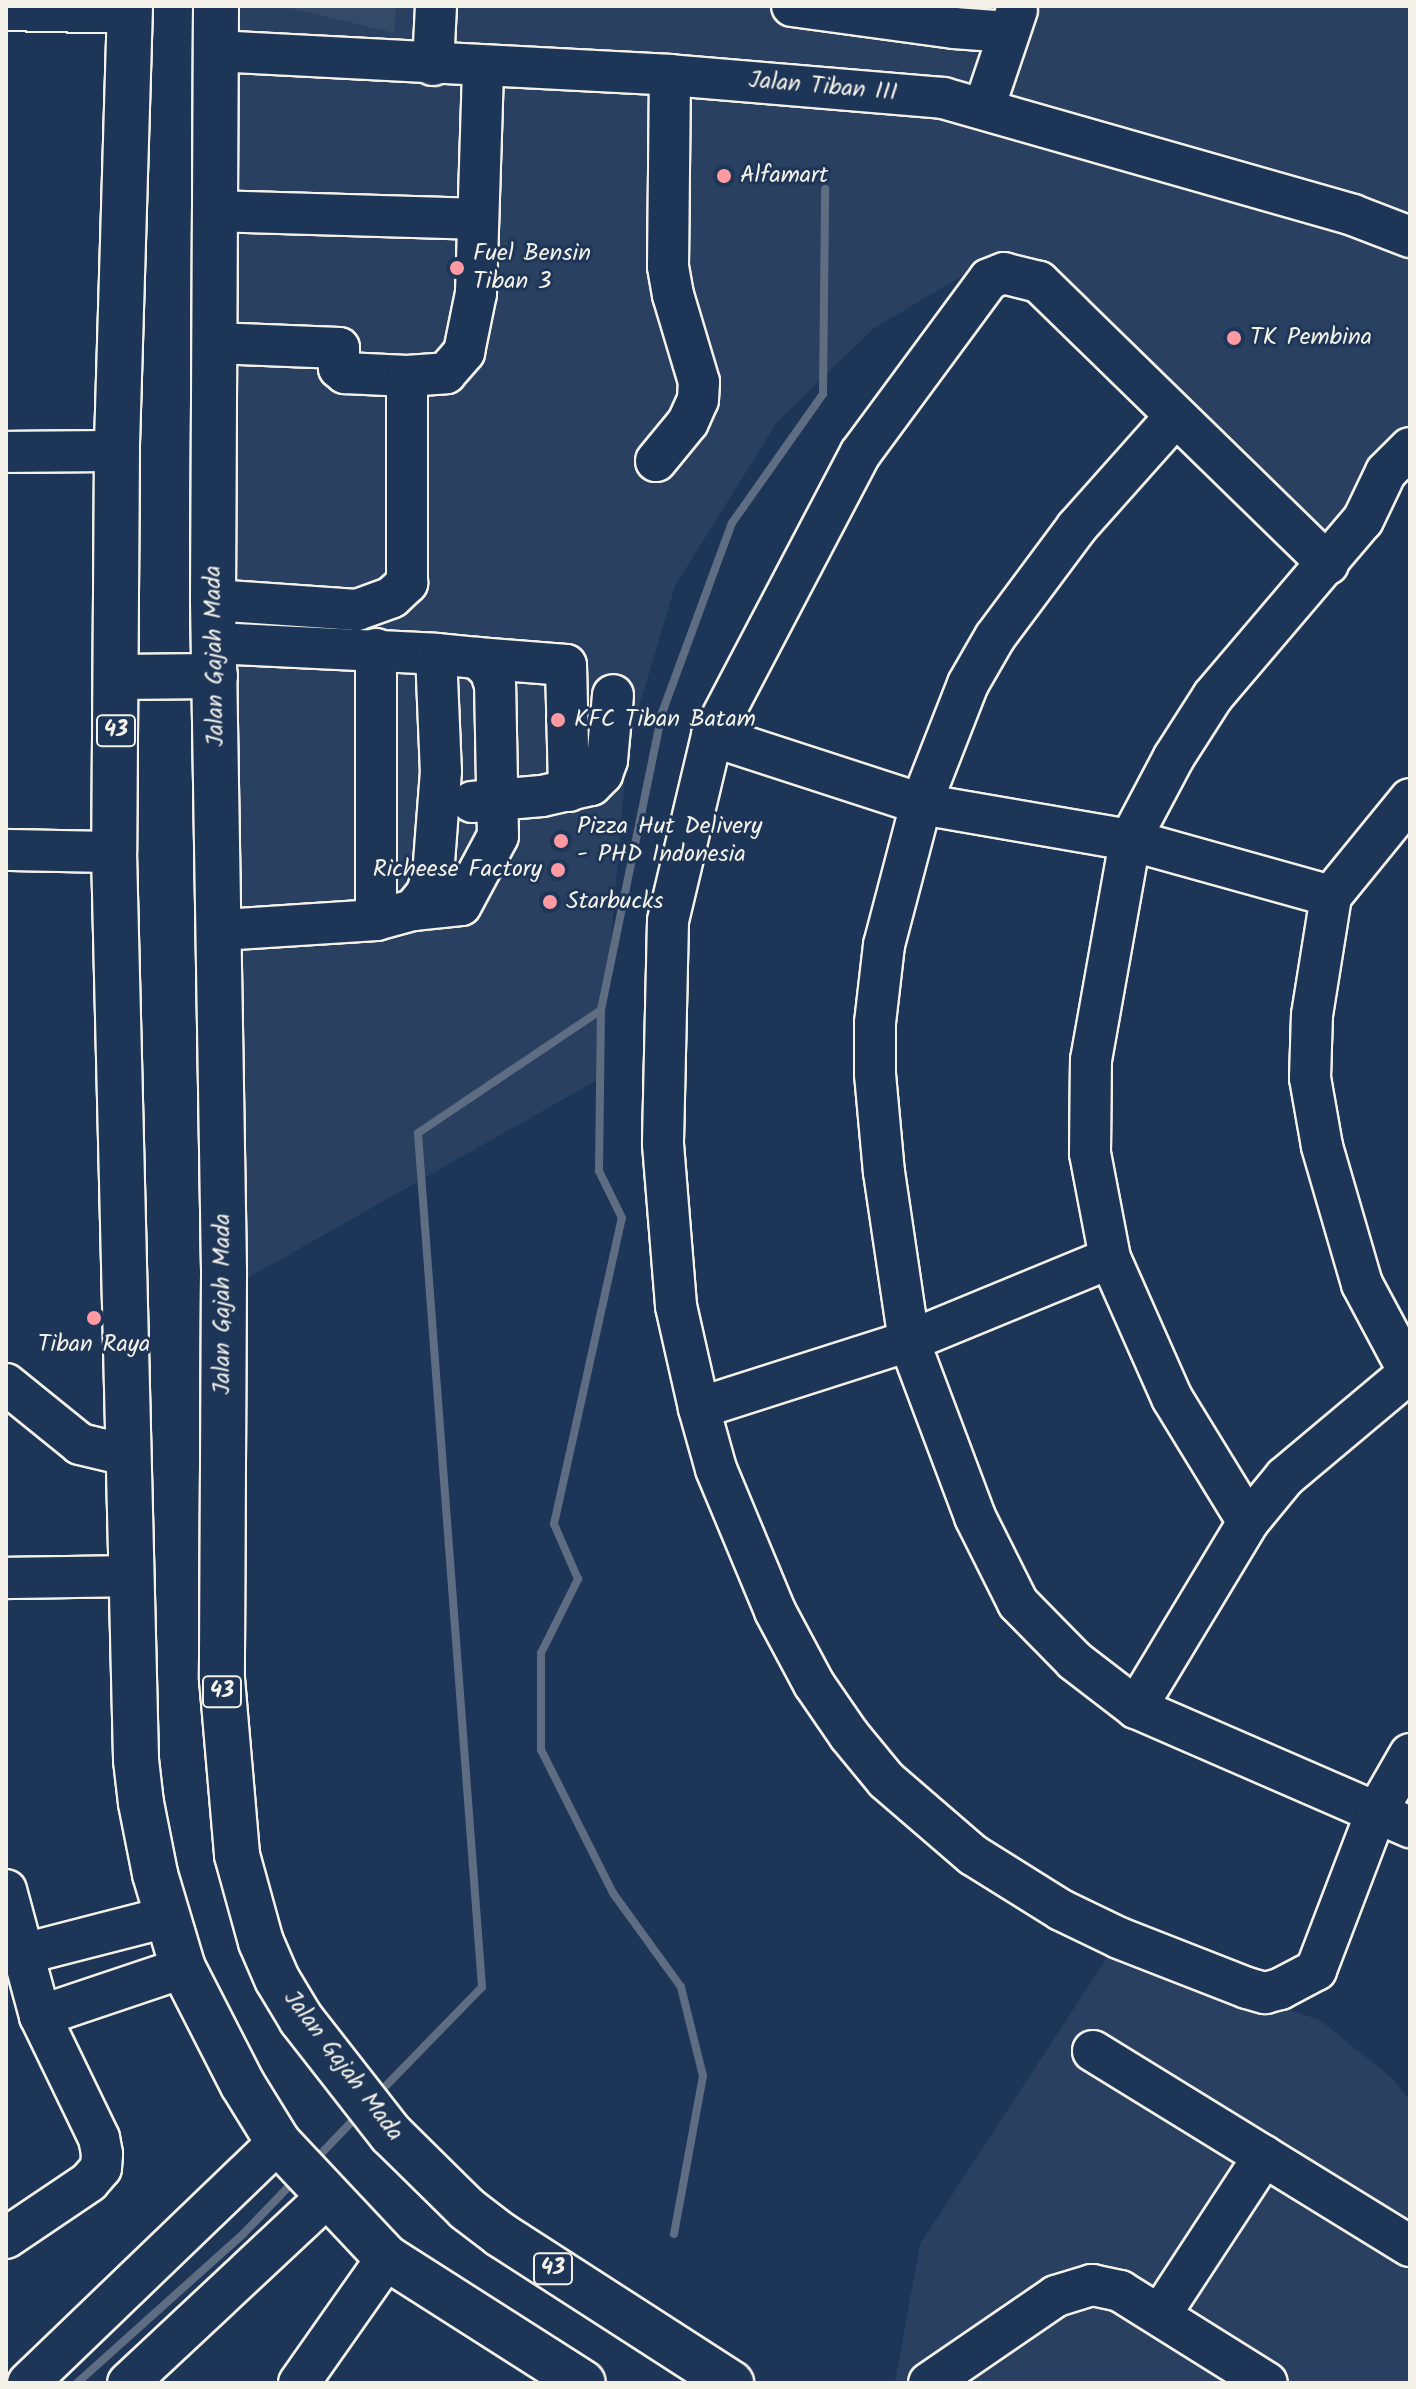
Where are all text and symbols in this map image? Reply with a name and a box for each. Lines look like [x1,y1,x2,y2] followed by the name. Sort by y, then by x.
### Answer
[747,66,899,108] street label: Jalan Tiban III
[740,162,828,190] place label: Alfamart
[715,167,733,185] marker: Alfamart
[473,240,591,296] place label: Fuel Bensin Tiban 3
[448,259,466,277] marker: Fuel Bensin Tiban 3
[1250,324,1372,352] place label: TK Pembina
[1225,329,1243,347] marker: TK Pembina
[199,565,231,747] street label: Jalan Gajah Mada
[574,706,756,734] place label: KFC Tiban Batam
[549,711,567,729] marker: KFC Tiban Batam
[94,713,138,749] road number: 43
[577,813,762,869] place label: Pizza Hut Delivery - PHD Indonesia
[552,832,570,850] marker: Pizza Hut Delivery - PHD Indonesia
[373,856,542,884] place label: Richeese Factory
[549,861,567,879] marker: Richeese Factory
[566,888,664,916] place label: Starbucks
[541,893,559,911] marker: Starbucks
[209,1213,237,1395] street label: Jalan Gajah Mada
[85,1309,103,1327] marker: Tiban Raya
[38,1331,150,1359] place label: Tiban Raya
[200,1674,244,1710] road number: 43
[277,1985,409,2147] street label: Jalan Gajah Mada
[531,2251,575,2287] road number: 43

